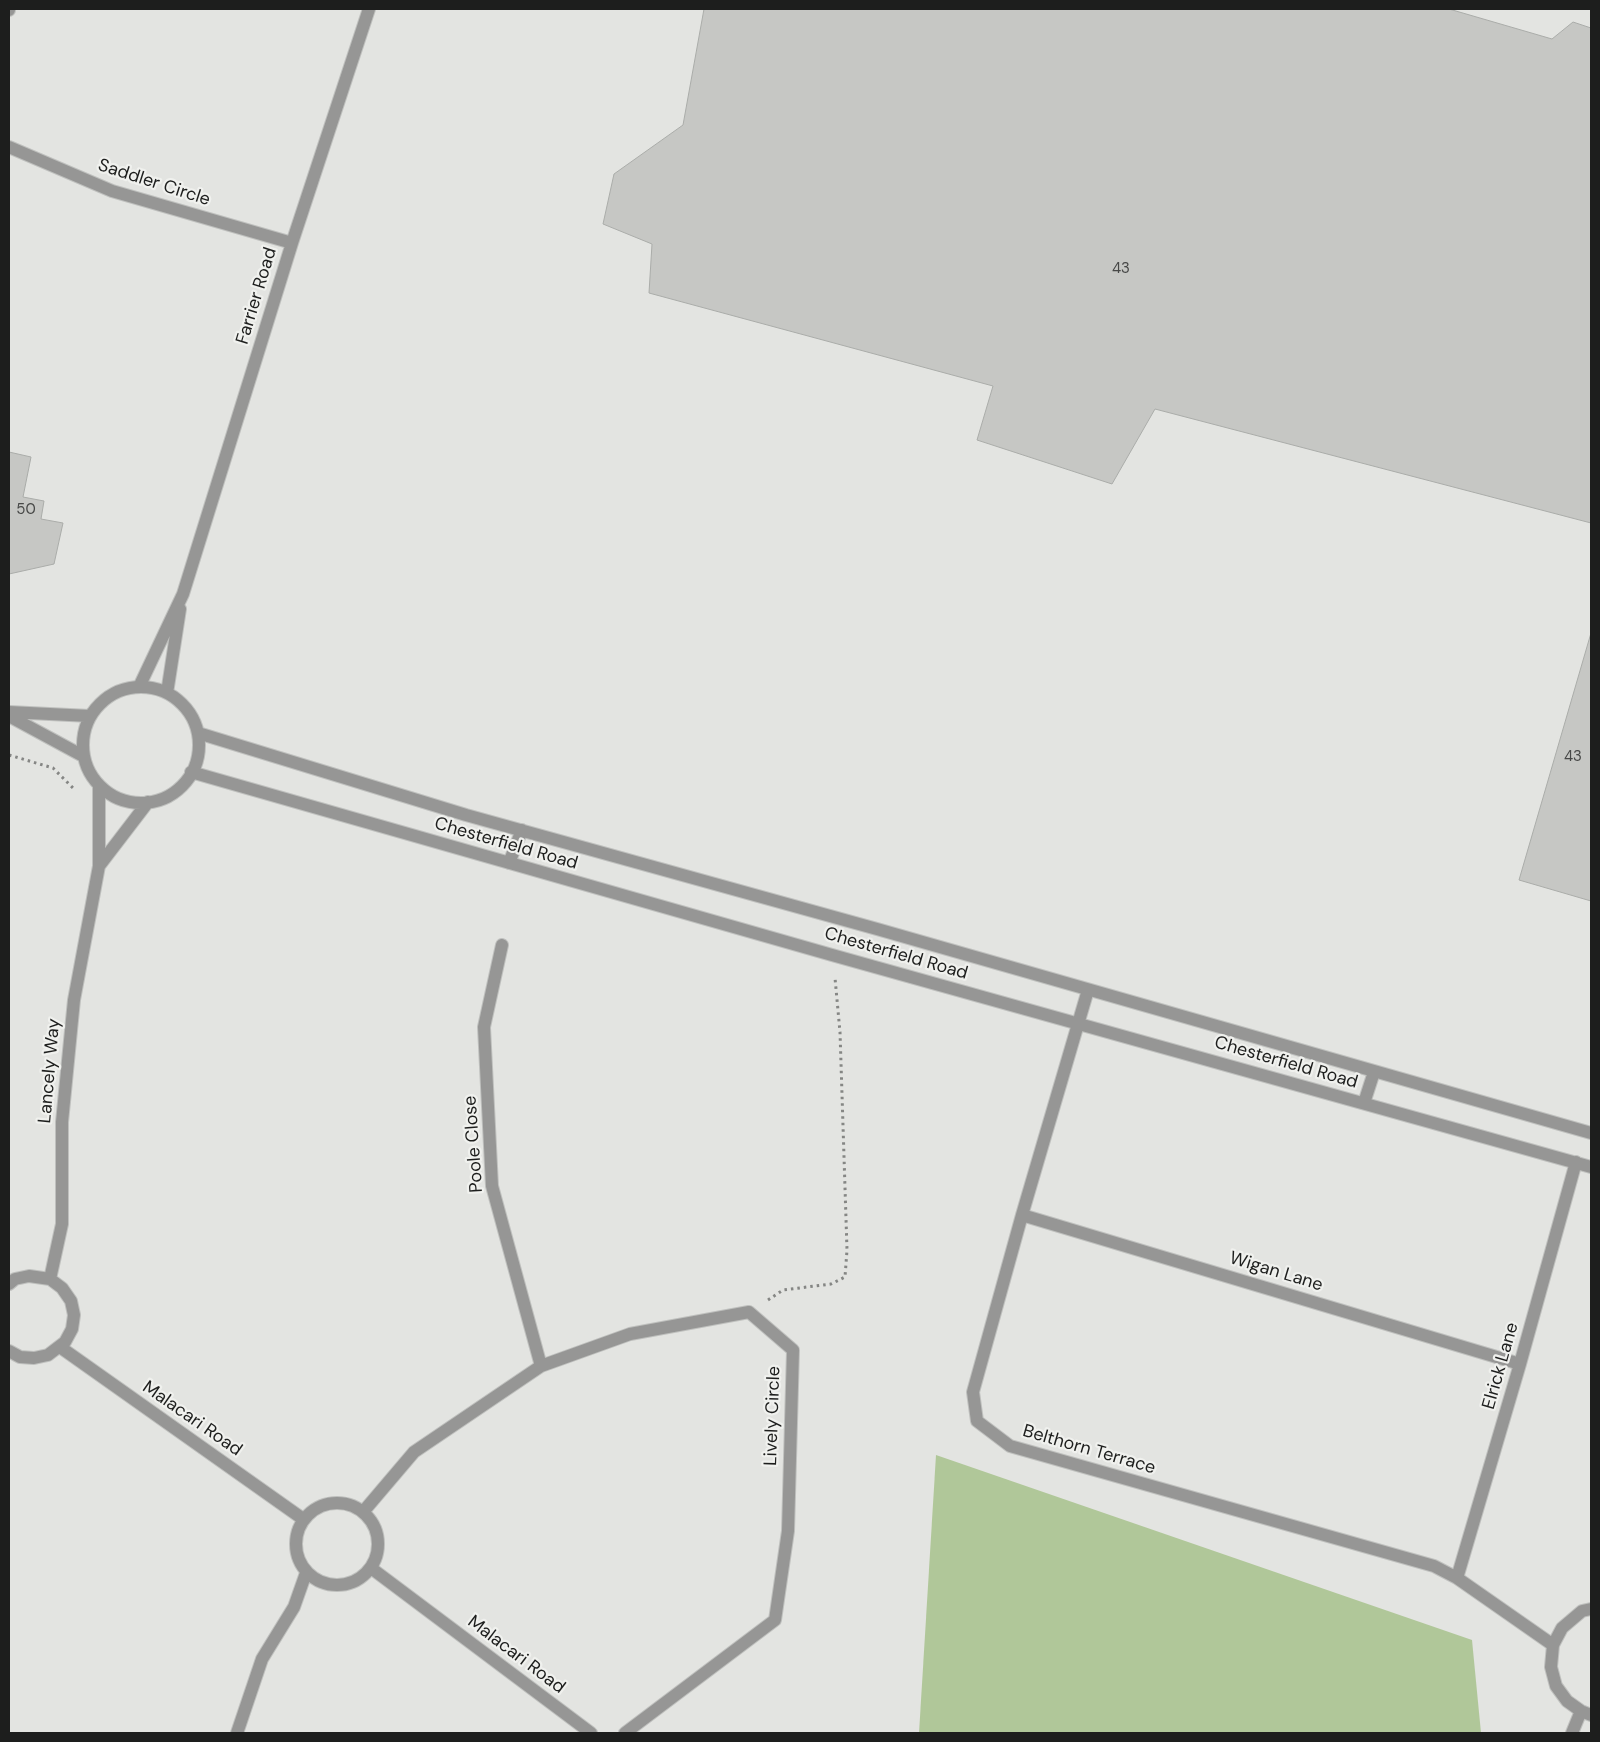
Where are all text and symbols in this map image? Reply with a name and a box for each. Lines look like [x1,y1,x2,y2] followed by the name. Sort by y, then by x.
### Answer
[95,155,213,211] street label: Saddler Circle
[232,245,282,347] street label: Farrier Road
[1112,260,1130,278] house number: 43
[16,501,36,519] house number: 50
[1564,748,1582,766] house number: 43
[432,813,580,875] street label: Chesterfield Road
[822,923,970,985] street label: Chesterfield Road
[35,1018,65,1124] street label: Lancely Way
[1212,1032,1360,1094] street label: Chesterfield Road
[460,1095,488,1193] street label: Poole Close
[1227,1248,1325,1296] street label: Wigan Lane
[1478,1320,1524,1412] street label: Elrick Lane
[760,1366,786,1466] street label: Lively Circle
[138,1377,246,1461] street label: Malacari Road
[1020,1421,1158,1479] street label: Belthorn Terrace
[463,1611,569,1699] street label: Malacari Road

